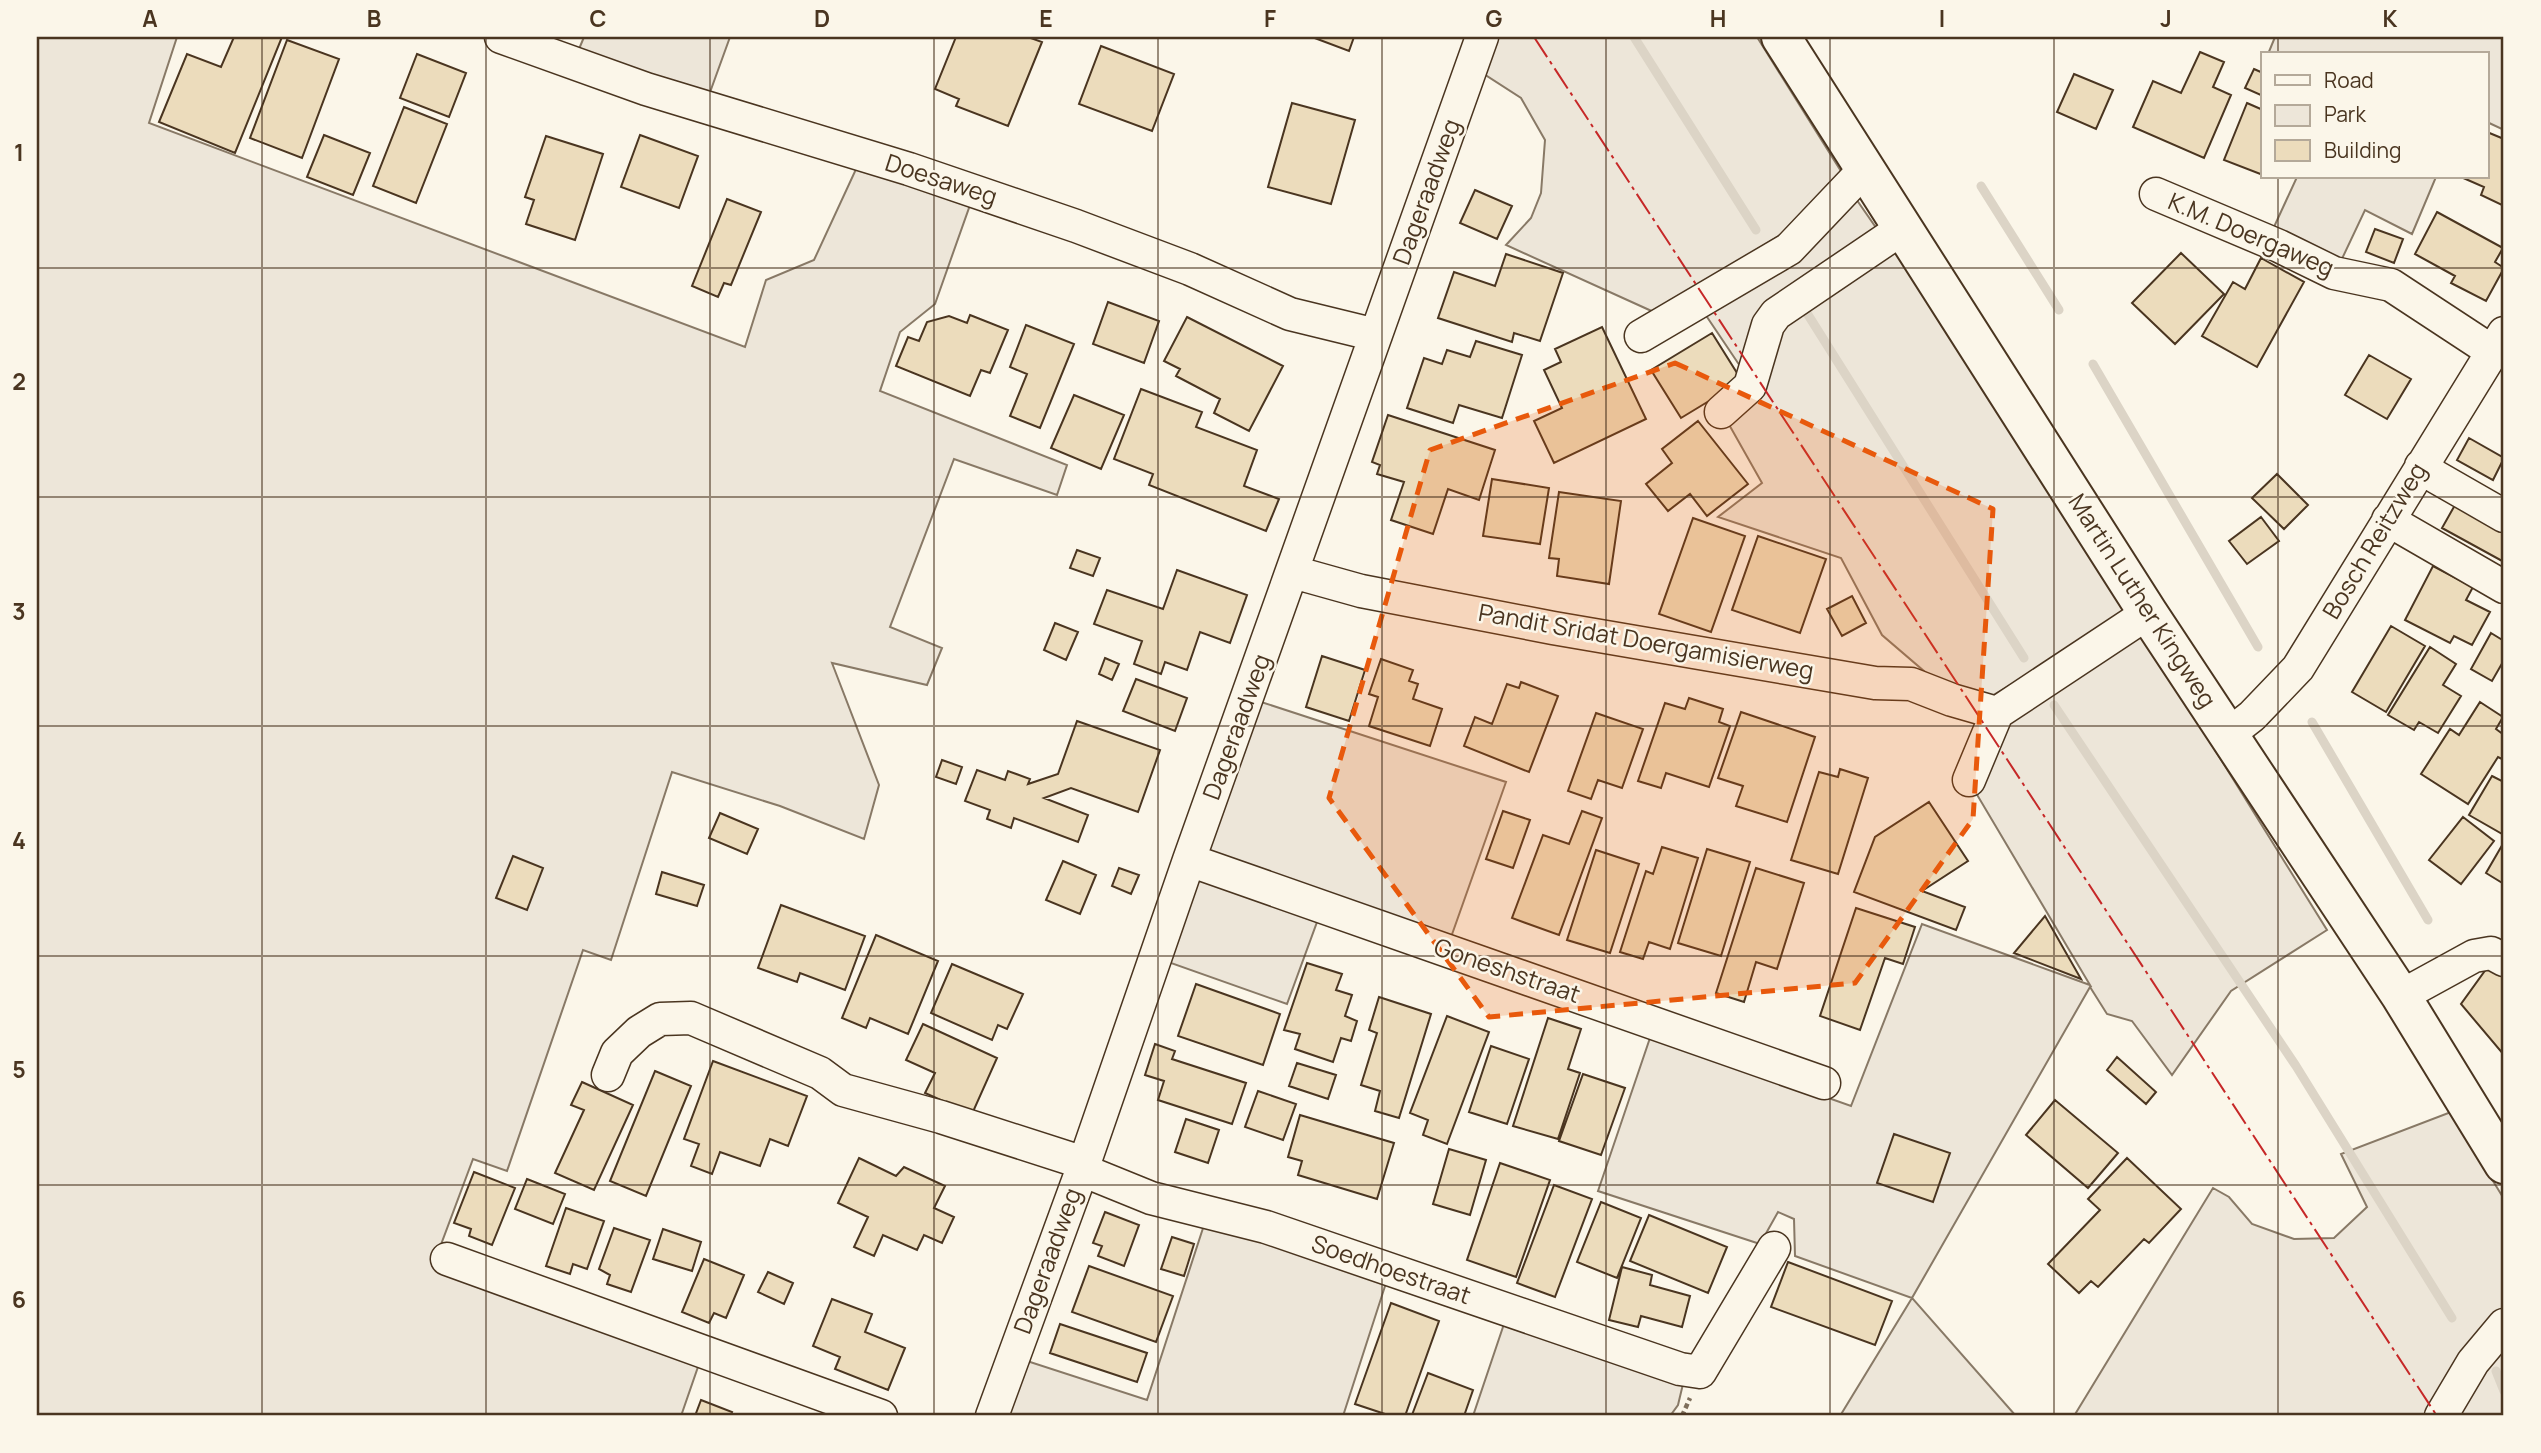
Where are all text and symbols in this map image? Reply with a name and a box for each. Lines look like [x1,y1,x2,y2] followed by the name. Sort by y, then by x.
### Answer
[142,2,158,34] text: A
[367,2,381,34] text: B
[590,2,607,34] text: C
[814,2,830,34] text: D
[1039,2,1053,34] text: E
[1264,2,1276,34] text: F
[1486,2,1503,34] text: G
[1710,2,1726,34] text: H
[1939,2,1945,34] text: I
[2160,2,2172,34] text: J
[2383,2,2398,34] text: K
[2261,52,2488,178] legend
[2324,66,2374,94] text: Road
[2324,100,2366,128] text: Park
[1384,114,1467,269] street label: Dageraadweg
[14,136,24,168] text: 1
[2324,136,2401,164] text: Building
[881,145,1002,212] street label: Doesaweg
[2164,184,2340,283] street label: K.M. Doergaweg
[12,365,26,397] text: 2
[2314,456,2433,625] street label: Bosch Reitzweg
[2062,487,2225,713] street label: Martin Luther Kingweg
[12,595,26,627] text: 3
[1476,595,1816,686] street label: Pandit Sridat Doergamisierweg
[1194,649,1277,804] street label: Dageraadweg
[12,824,26,856] text: 4
[1430,929,1585,1010] street label: Goneshstraat
[12,1053,26,1085] text: 5
[1005,1183,1088,1338] street label: Dageraadweg
[1307,1226,1476,1311] street label: Soedhoestraat
[12,1283,26,1315] text: 6

